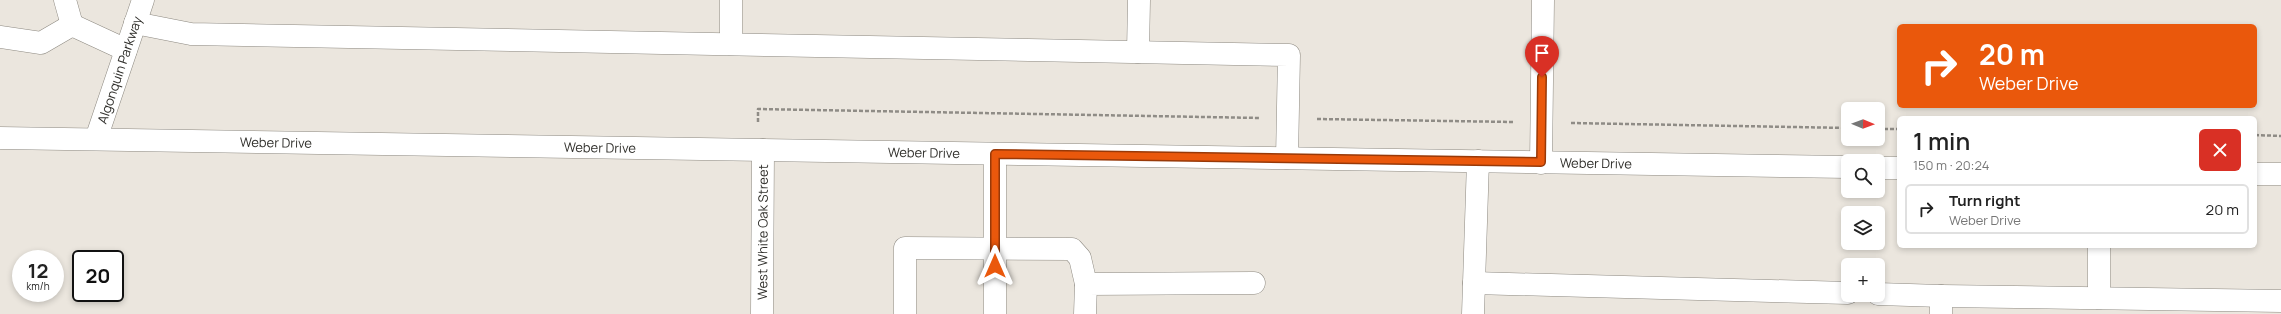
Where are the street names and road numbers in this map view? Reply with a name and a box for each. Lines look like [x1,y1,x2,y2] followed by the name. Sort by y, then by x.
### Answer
[93,14,146,126] street label: Algonquin Parkway
[240,133,313,152] street label: Weber Drive
[564,138,636,157] street label: Weber Drive
[888,143,960,162] street label: Weber Drive
[1560,153,1632,173] street label: Weber Drive
[753,164,772,300] street label: West White Oak Street

